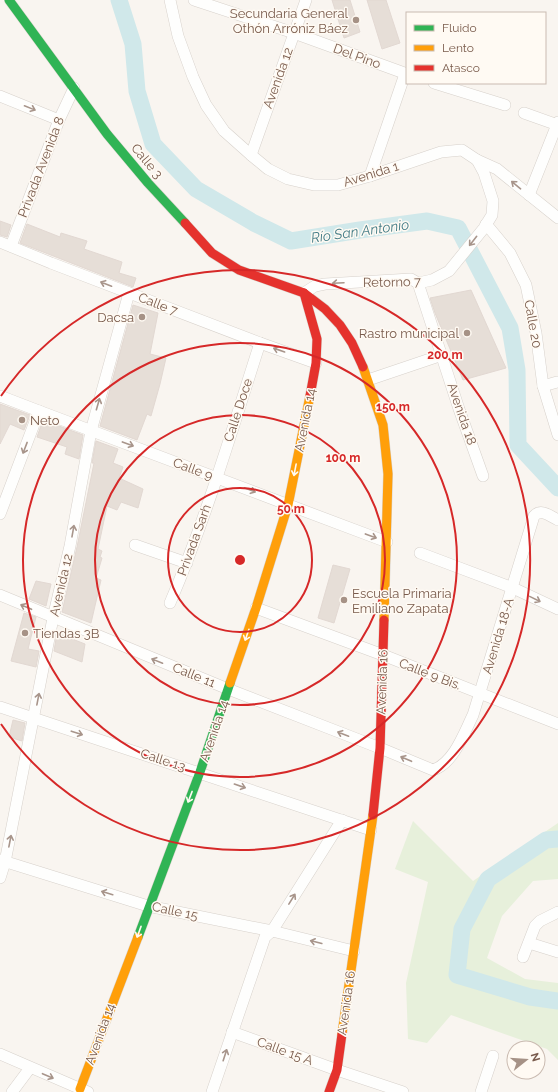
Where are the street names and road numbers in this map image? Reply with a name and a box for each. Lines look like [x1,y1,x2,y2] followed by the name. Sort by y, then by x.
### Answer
[331,40,383,72] street label: Del Pino
[260,45,296,111] street label: Avenida 12
[15,114,67,220] street label: Privada Avenida 8
[128,140,166,182] street label: Calle 3
[341,158,401,190] street label: Avenida 1
[363,274,421,290] street label: Retorno 7
[136,290,180,318] street label: Calle 7
[521,299,545,349] street label: Calle 20
[221,376,255,444] street label: Calle Doce
[444,381,480,447] street label: Avenida 18
[292,387,318,453] street label: Avenida 14
[171,455,215,483] street label: Calle 9
[174,502,214,578] street label: Privada Sarh
[47,552,76,618] street label: Avenida 12
[479,596,517,676] street label: Avenida 18-A
[373,649,391,715] street label: Avenida 16
[397,655,463,693] street label: Calle 9 Bis.
[170,660,218,691] street label: Calle 11
[196,698,232,764] street label: Avenida 14
[139,746,187,774] street label: Calle 13
[151,899,199,923] street label: Calle 15
[334,970,358,1036] street label: Avenida 16
[82,1001,118,1067] street label: Avenida 14
[255,1034,315,1068] street label: Calle 15 A

